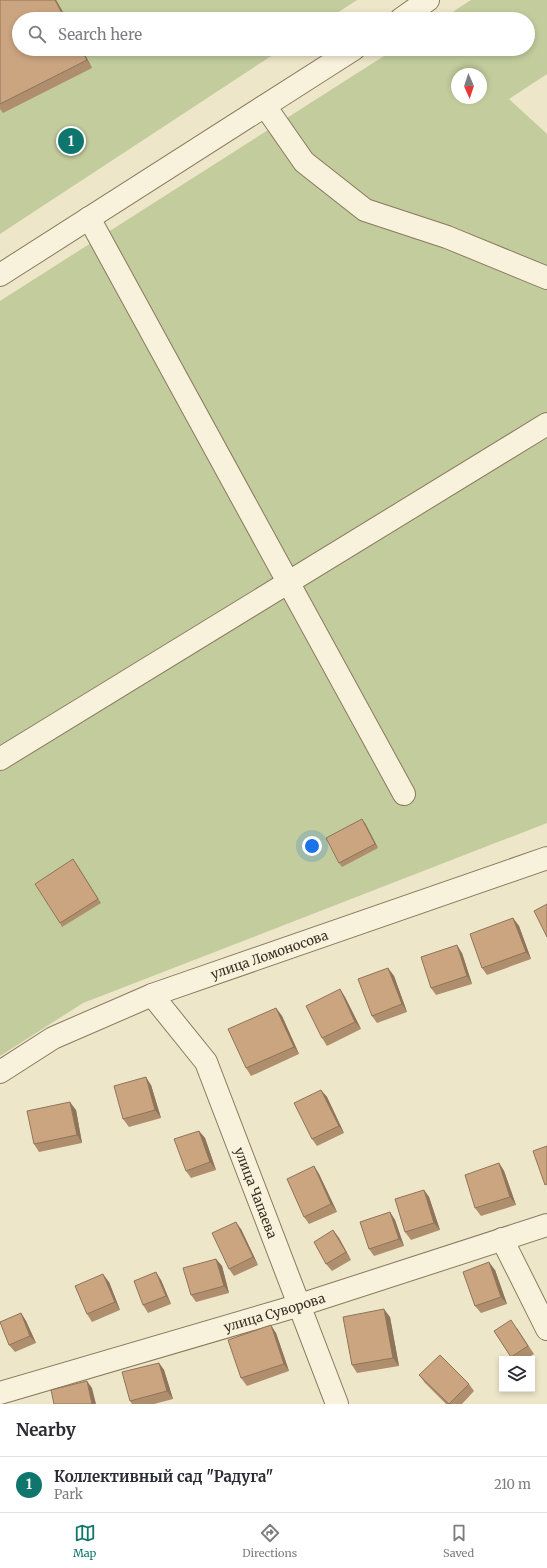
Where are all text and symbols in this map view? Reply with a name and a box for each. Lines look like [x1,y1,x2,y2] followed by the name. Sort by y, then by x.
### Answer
[12,12,535,56] search box
[26,23,48,45] icon: search
[58,25,142,44] text: Search here
[451,68,487,104] north arrow
[58,126,84,156] pin: 1
[302,836,322,856] your location
[208,926,330,983] street label: улица Ломоносова
[231,1145,281,1241] street label: улица Чапаева
[222,1289,327,1335] street label: улица Суворова
[499,1356,535,1392] map controls
[499,1356,535,1392] button: layers
[16,1419,76,1441] text: Nearby
[54,1467,273,1486] text: Коллективный сад "Радуга"
[26,1476,32,1493] text: 1
[494,1476,531,1493] text: 210 m
[54,1486,83,1503] text: Park
[73,1522,96,1560] tab: Map
[242,1522,297,1560] tab: Directions
[443,1522,474,1560] tab: Saved

